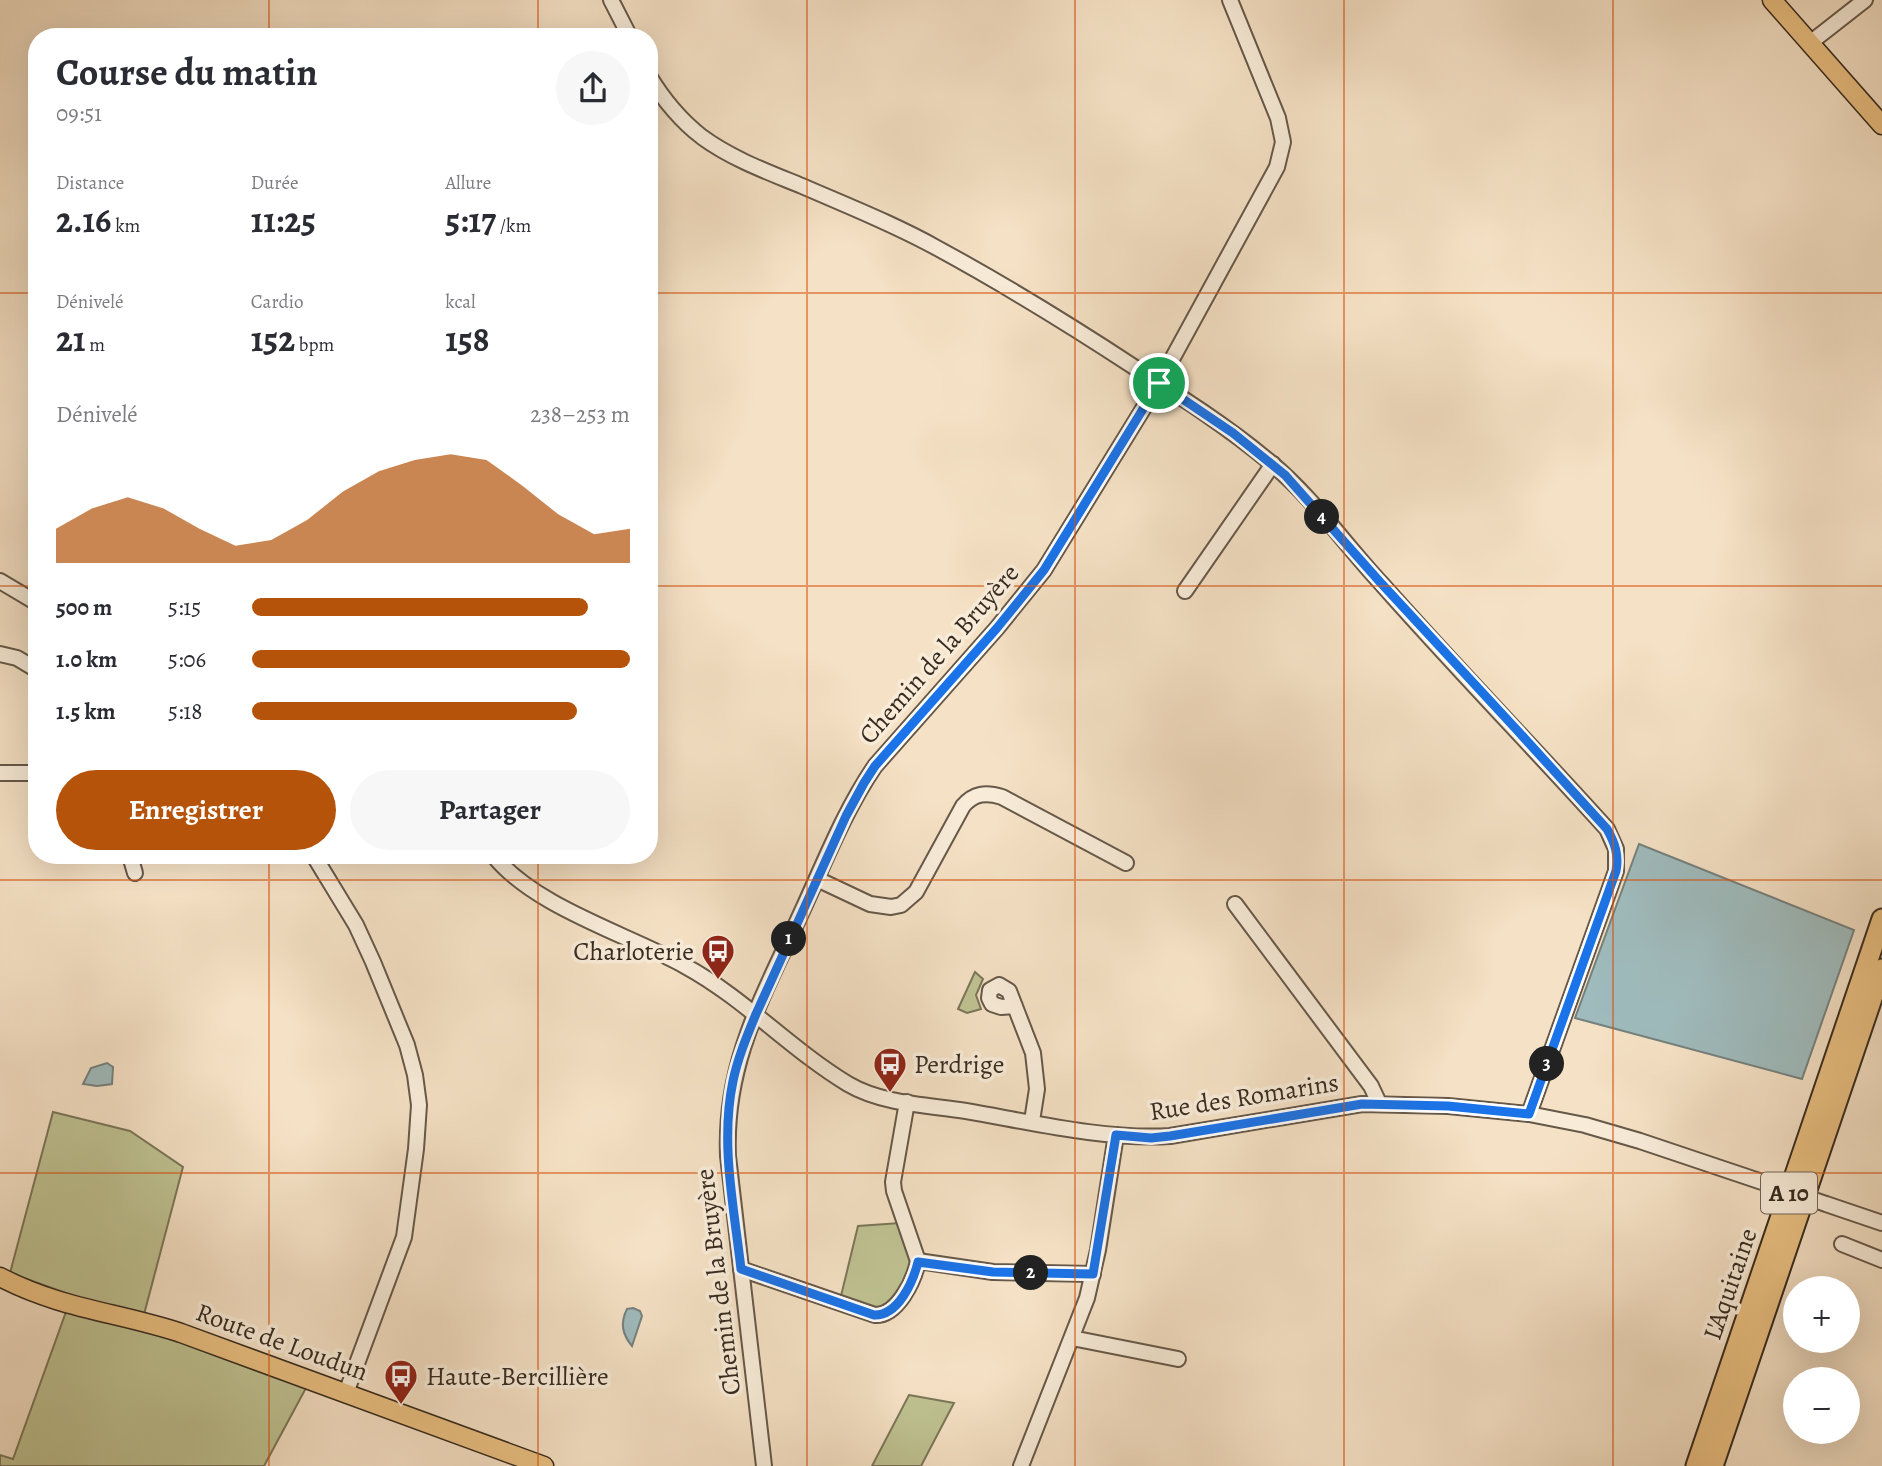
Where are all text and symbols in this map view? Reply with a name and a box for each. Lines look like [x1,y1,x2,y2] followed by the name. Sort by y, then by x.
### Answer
[56,46,318,98] text: Course du matin
[556,51,630,125] button: share
[56,98,102,129] text: 09:51
[56,170,124,196] text: Distance
[251,170,298,196] text: Durée
[445,170,491,196] text: Allure
[56,196,111,244] text: 2.16
[251,196,316,244] text: 11:25
[445,196,496,244] text: 5:17
[111,213,140,239] text: km
[496,213,531,239] text: /km
[56,289,123,315] text: Dénivelé
[251,289,304,315] text: Cardio
[445,289,476,315] text: kcal
[56,315,85,363] text: 21
[251,315,295,363] text: 152
[445,315,490,363] text: 158
[85,332,105,358] text: m
[295,332,334,358] text: bpm
[1129,353,1189,413] pin
[1140,364,1178,402] icon: arrive
[56,399,138,430] text: Dénivelé
[530,399,630,430] text: 238–253 m
[1304,500,1340,534] pin: 4
[1317,503,1326,529] text: 4
[851,556,1027,752] street label: Chemin de la Bruyère
[56,592,112,623] text: 500 m
[168,592,201,623] text: 5:15
[56,644,117,675] text: 1.0 km
[168,644,206,675] text: 5:06
[56,696,116,727] text: 1.5 km
[168,696,202,727] text: 5:18
[56,770,336,850] button: Enregistrer
[350,770,630,850] button: Partager
[772,922,806,956] pin: 1
[785,925,792,951] text: 1
[699,932,737,981] bus stop icon: Charloterie
[573,934,694,969] place label: Charloterie
[871,1045,909,1094] bus stop icon: Perdrige
[1530,1046,1564,1082] pin: 3
[914,1047,1004,1082] place label: Perdrige
[1542,1050,1551,1076] text: 3
[1147,1065,1341,1129] street label: Rue des Romarins
[687,1167,749,1397] street label: Chemin de la Bruyère
[1761,1172,1817,1213] road number: A 10
[1695,1223,1765,1345] street label: L'Aquitaine
[1014,1256,1048,1290] pin: 2
[1026,1259,1035,1285] text: 2
[1783,1276,1860,1444] map controls
[1783,1276,1860,1353] button: +
[191,1295,373,1389] street label: Route de Loudun
[382,1357,420,1406] bus stop icon: Haute-Bercillière
[426,1359,609,1394] place label: Haute-Bercillière
[1783,1367,1860,1444] button: −

